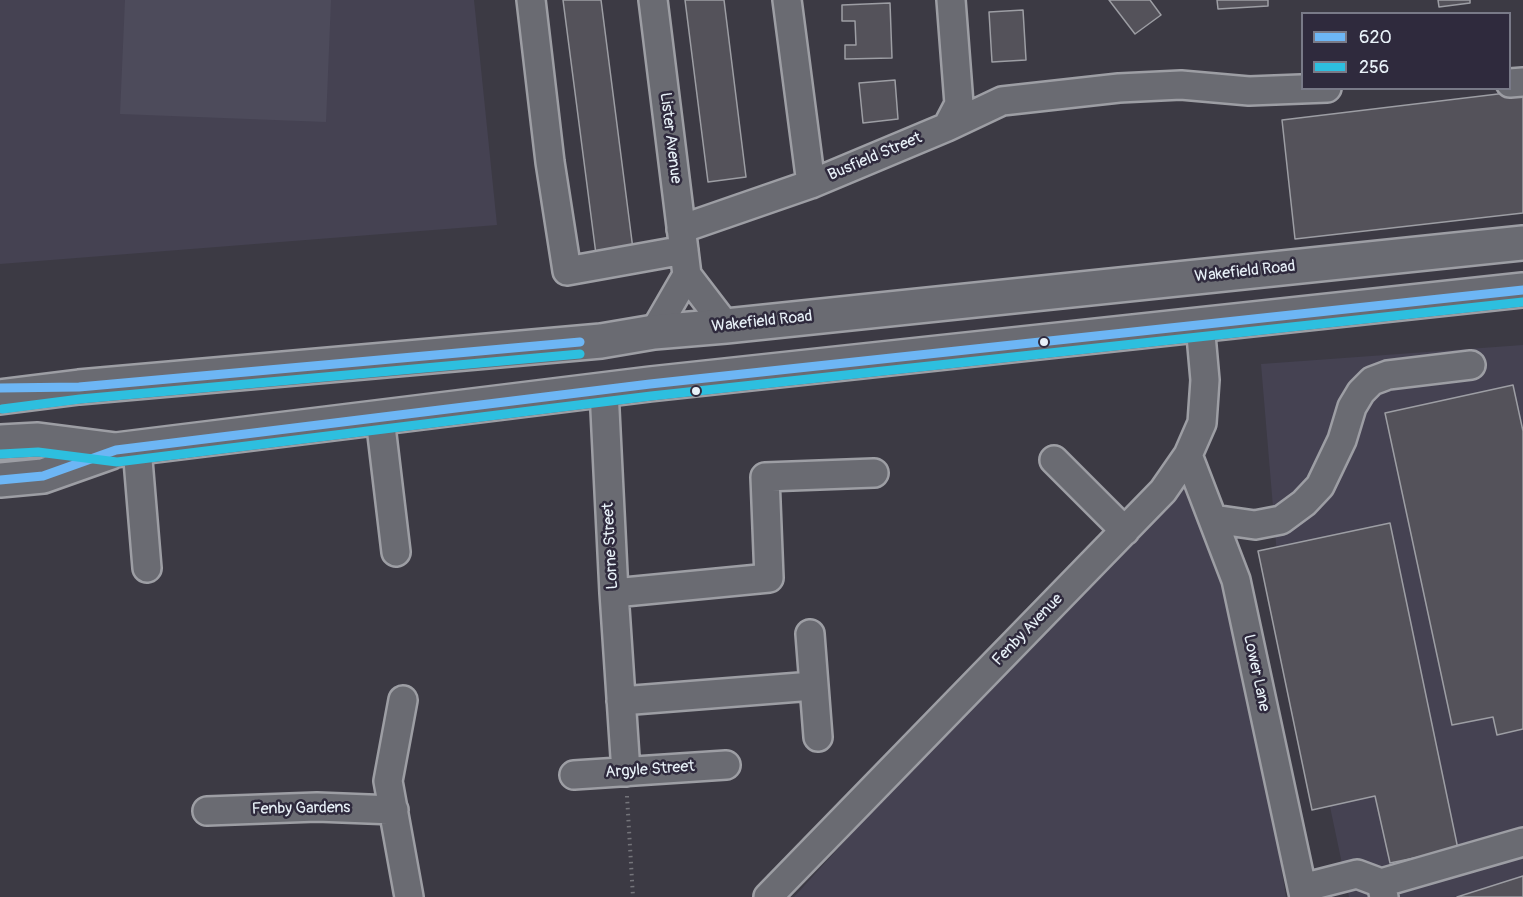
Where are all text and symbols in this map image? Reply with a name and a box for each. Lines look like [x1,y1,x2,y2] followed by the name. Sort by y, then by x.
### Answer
[1301,12,1511,90] legend
[1359,26,1392,49] text: 620
[1359,56,1389,79] text: 256
[655,91,685,185] street label: Lister Avenue
[825,129,925,185] street label: Busfield Street
[1194,257,1296,287] street label: Wakefield Road
[711,307,813,337] street label: Wakefield Road
[1038,336,1050,348] unlabelled marker
[690,385,702,397] unlabelled marker
[599,502,623,590] street label: Lorne Street
[989,590,1067,670] street label: Fenby Avenue
[1238,633,1274,713] street label: Lower Lane
[605,757,695,783] street label: Argyle Street
[251,799,351,819] street label: Fenby Gardens

